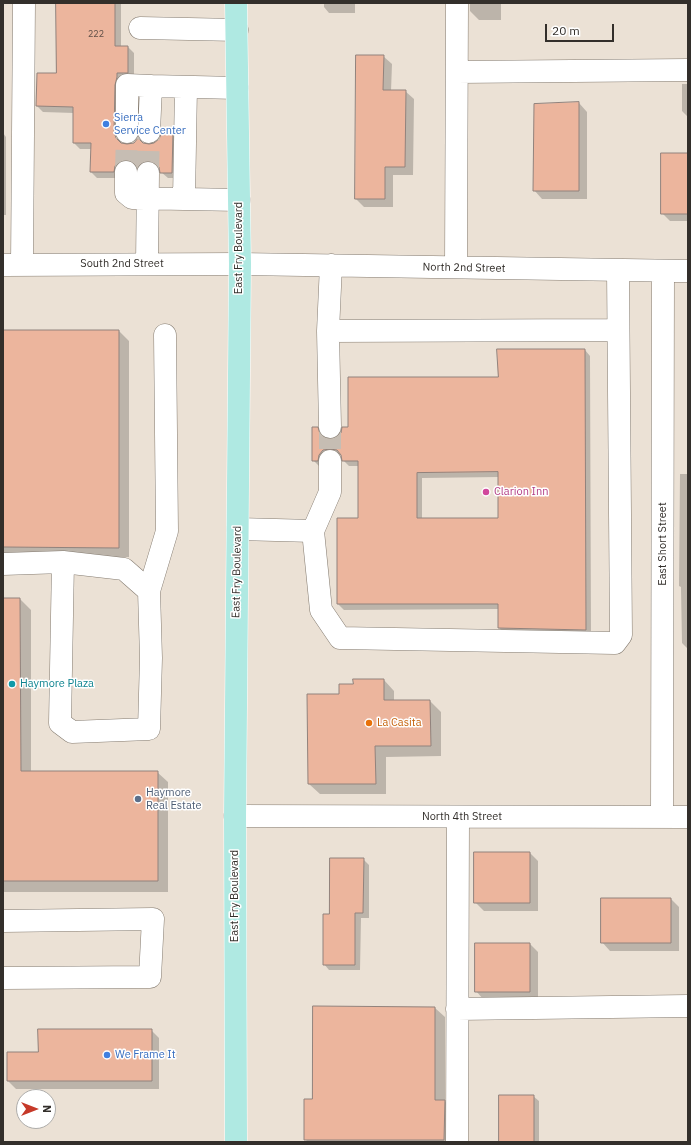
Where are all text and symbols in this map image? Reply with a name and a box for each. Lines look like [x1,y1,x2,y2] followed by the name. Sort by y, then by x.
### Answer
[547,16,616,42] scale bar
[552,23,580,38] text: 20 m
[88,29,104,39] house number: 222
[114,111,186,137] place label: Sierra Service Center
[101,119,111,129] marker: Sierra Service Center
[232,202,246,294] street label: East Fry Boulevard
[80,257,164,271] street label: South 2nd Street
[423,261,505,275] street label: North 2nd Street
[494,485,548,499] place label: Clarion Inn
[481,487,491,497] marker: Clarion Inn
[656,502,670,586] street label: East Short Street
[230,526,244,618] street label: East Fry Boulevard
[20,677,94,691] place label: Haymore Plaza
[7,679,17,689] marker: Haymore Plaza
[377,716,422,730] place label: La Casita
[364,718,374,728] marker: La Casita
[146,786,202,812] place label: Haymore Real Estate
[133,794,143,804] marker: Haymore Real Estate
[422,810,502,824] street label: North 4th Street
[228,850,242,942] street label: East Fry Boulevard
[115,1048,176,1062] place label: We Frame It
[102,1050,112,1060] marker: We Frame It
[16,1089,56,1129] north arrow
[40,1105,54,1113] text: N

